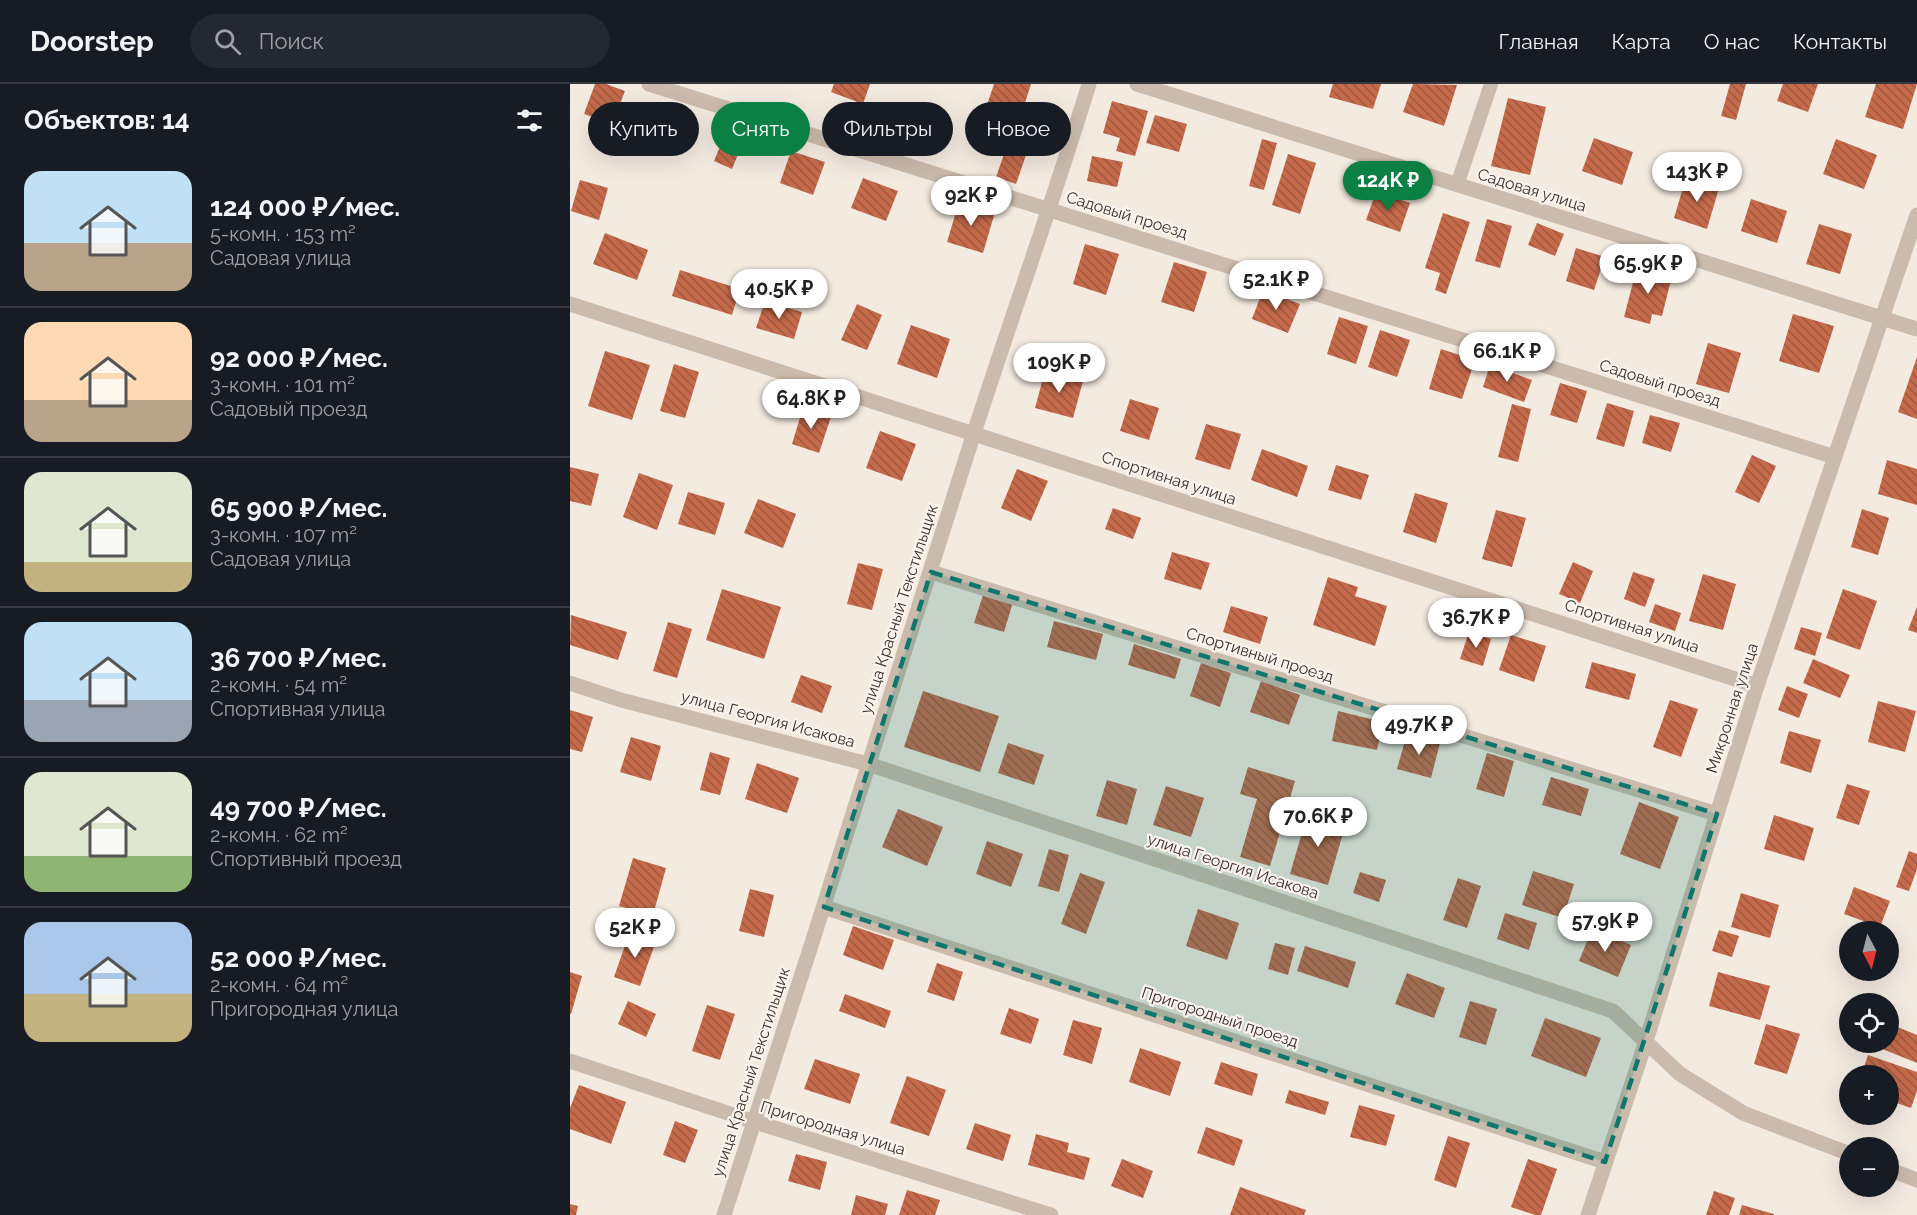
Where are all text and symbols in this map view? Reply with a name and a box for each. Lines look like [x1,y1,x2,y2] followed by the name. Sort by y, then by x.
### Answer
[190,14,610,68] search box
[30,25,154,58] text: Doorstep
[211,25,244,58] icon: search
[259,28,324,54] text: Поиск
[1499,29,1579,54] text: Главная
[1612,29,1671,54] text: Карта
[1704,29,1760,54] text: О нас
[1793,29,1887,54] text: Контакты
[588,102,699,156] chip: Купить
[711,102,810,156] chip: Снять
[822,102,953,156] chip: Фильтры
[965,102,1071,156] chip: Новое
[513,104,546,137] icon: filters
[24,105,190,135] text: Объектов: 14
[1648,152,1746,203] pin: 143K ₽
[1666,159,1728,183] text: 143K ₽
[1339,161,1437,212] pin: 124K ₽
[1475,164,1589,216] street label: Садовая улица
[1357,168,1419,192] text: 124K ₽
[929,176,1013,227] pin: 92K ₽
[945,183,997,207] text: 92K ₽
[1064,188,1190,242] street label: Садовый проезд
[210,192,400,222] text: 124 000 ₽/мес.
[72,195,144,267] icon: home
[210,222,356,246] text: 5-комн. · 153 m²
[1593,244,1703,295] pin: 65.9K ₽
[210,246,351,270] text: Садовая улица
[1613,251,1683,275] text: 65.9K ₽
[1221,260,1331,311] pin: 52.1K ₽
[1243,267,1309,291] text: 52.1K ₽
[724,269,834,320] pin: 40.5K ₽
[745,276,813,300] text: 40.5K ₽
[1452,332,1562,383] pin: 66.1K ₽
[1473,339,1541,363] text: 66.1K ₽
[210,343,388,373] text: 92 000 ₽/мес.
[1010,343,1108,394] pin: 109K ₽
[72,346,144,418] icon: home
[1027,350,1091,374] text: 109K ₽
[1597,356,1723,410] street label: Садовый проезд
[210,373,355,397] text: 3-комн. · 101 m²
[756,379,866,430] pin: 64.8K ₽
[776,386,846,410] text: 64.8K ₽
[210,397,367,421] text: Садовый проезд
[1099,447,1239,509] street label: Спортивная улица
[210,493,387,523] text: 65 900 ₽/мес.
[72,496,144,568] icon: home
[856,502,942,716] street label: улица Красный Текстильщик
[210,523,357,547] text: 3-комн. · 107 m²
[210,547,351,571] text: Садовая улица
[1562,595,1702,657] street label: Спортивная улица
[1421,598,1531,649] pin: 36.7K ₽
[1442,605,1510,629] text: 36.7K ₽
[1184,623,1336,687] street label: Спортивный проезд
[1702,640,1762,776] street label: Микронная улица
[210,643,387,673] text: 36 700 ₽/мес.
[72,646,144,718] icon: home
[210,673,347,697] text: 2-комн. · 54 m²
[679,687,857,751] street label: улица Георгия Исакова
[210,697,386,721] text: Спортивная улица
[1364,705,1474,756] pin: 49.7K ₽
[1385,712,1453,736] text: 49.7K ₽
[210,793,387,823] text: 49 700 ₽/мес.
[72,796,144,868] icon: home
[1263,797,1373,848] pin: 70.6K ₽
[1283,804,1353,828] text: 70.6K ₽
[210,823,348,847] text: 2-комн. · 62 m²
[1145,829,1321,903] street label: улица Георгия Исакова
[210,847,402,871] text: Спортивный проезд
[1550,902,1660,953] pin: 57.9K ₽
[593,908,677,959] pin: 52K ₽
[1571,909,1639,933] text: 57.9K ₽
[609,915,661,939] text: 52K ₽
[1839,921,1899,981] north arrow
[1839,921,1899,1197] map controls
[210,943,387,973] text: 52 000 ₽/мес.
[72,946,144,1018] icon: home
[708,965,794,1179] street label: улица Красный Текстильщик
[210,973,348,997] text: 2-комн. · 64 m²
[1139,983,1301,1051] street label: Пригородный проезд
[1839,993,1899,1053] button: locate
[210,997,398,1021] text: Пригородная улица
[1839,1065,1899,1125] button: +
[758,1097,908,1159] street label: Пригородная улица
[1839,1137,1899,1197] button: −

